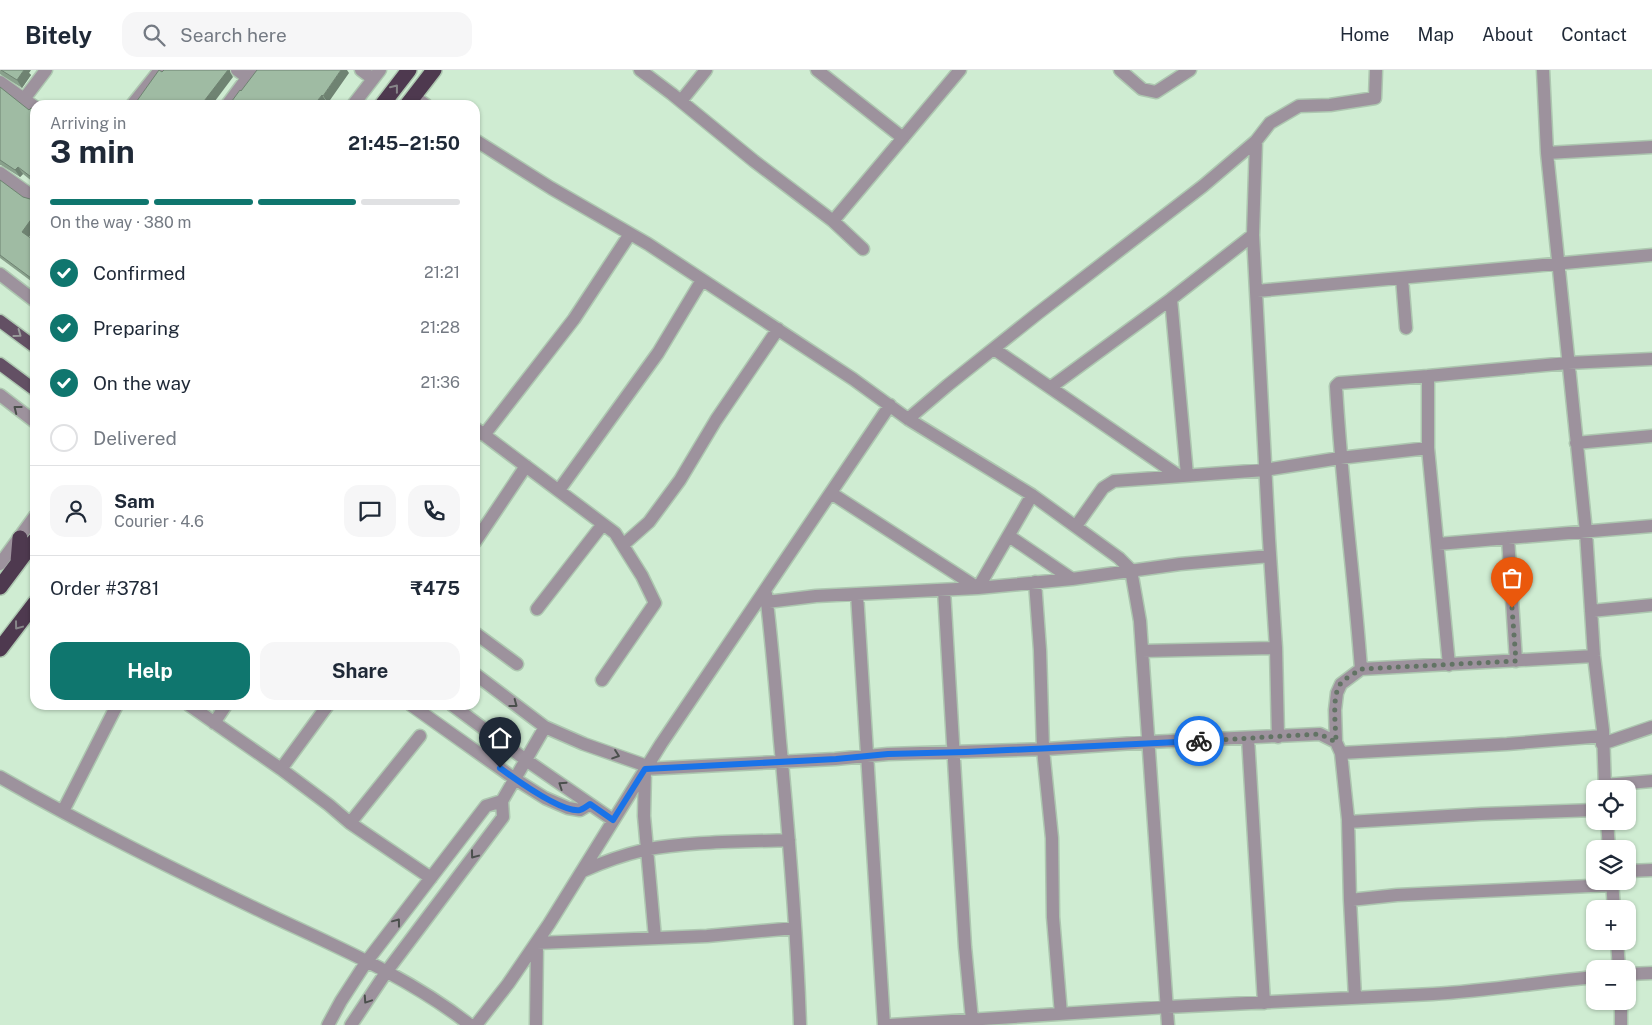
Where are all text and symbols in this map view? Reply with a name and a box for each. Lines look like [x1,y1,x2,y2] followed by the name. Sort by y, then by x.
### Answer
[122,12,472,57] search box
[25,21,92,49] text: Bitely
[140,21,168,49] icon: search
[180,24,287,46] text: Search here
[1340,24,1390,45] text: Home
[1418,24,1454,45] text: Map
[1482,24,1533,45] text: About
[1561,24,1627,45] text: Contact
[390,84,399,93] one-way arrow
[50,114,126,133] text: Arriving in
[348,132,460,154] text: 21:45–21:50
[50,133,135,170] text: 3 min
[50,213,191,232] text: On the way · 380 m
[50,259,78,287] icon: check
[93,262,186,284] text: Confirmed
[424,263,460,282] text: 21:21
[50,314,78,342] icon: check
[93,317,180,339] text: Preparing
[420,318,460,337] text: 21:28
[12,328,21,337] one-way arrow
[50,369,78,397] icon: check
[93,372,191,394] text: On the way
[420,373,460,392] text: 21:36
[14,405,23,414] one-way arrow
[93,427,177,449] text: Delivered
[50,485,102,537] button: person
[344,485,396,537] button: chat
[408,485,460,537] button: phone
[114,490,155,512] text: Sam
[114,512,204,531] text: Courier · 4.6
[1491,557,1533,608] pin
[1498,564,1526,592] icon: bag
[50,577,159,599] text: Order #3781
[411,577,460,599] text: ₹475
[15,620,23,629] one-way arrow
[50,642,250,700] button: Help
[260,642,460,700] button: Share
[508,698,517,706] one-way arrow
[1174,716,1224,766] courier
[479,717,521,768] pin
[486,724,514,752] icon: home
[1185,727,1213,755] icon: bike
[611,749,619,759] one-way arrow
[1586,780,1636,1010] map controls
[1586,780,1636,830] button: locate
[559,782,568,791] one-way arrow
[1586,840,1636,890] button: layers
[471,849,479,858] one-way arrow
[1586,900,1636,950] button: +
[391,919,399,928] one-way arrow
[1586,960,1636,1010] button: −
[364,995,373,1004] one-way arrow

